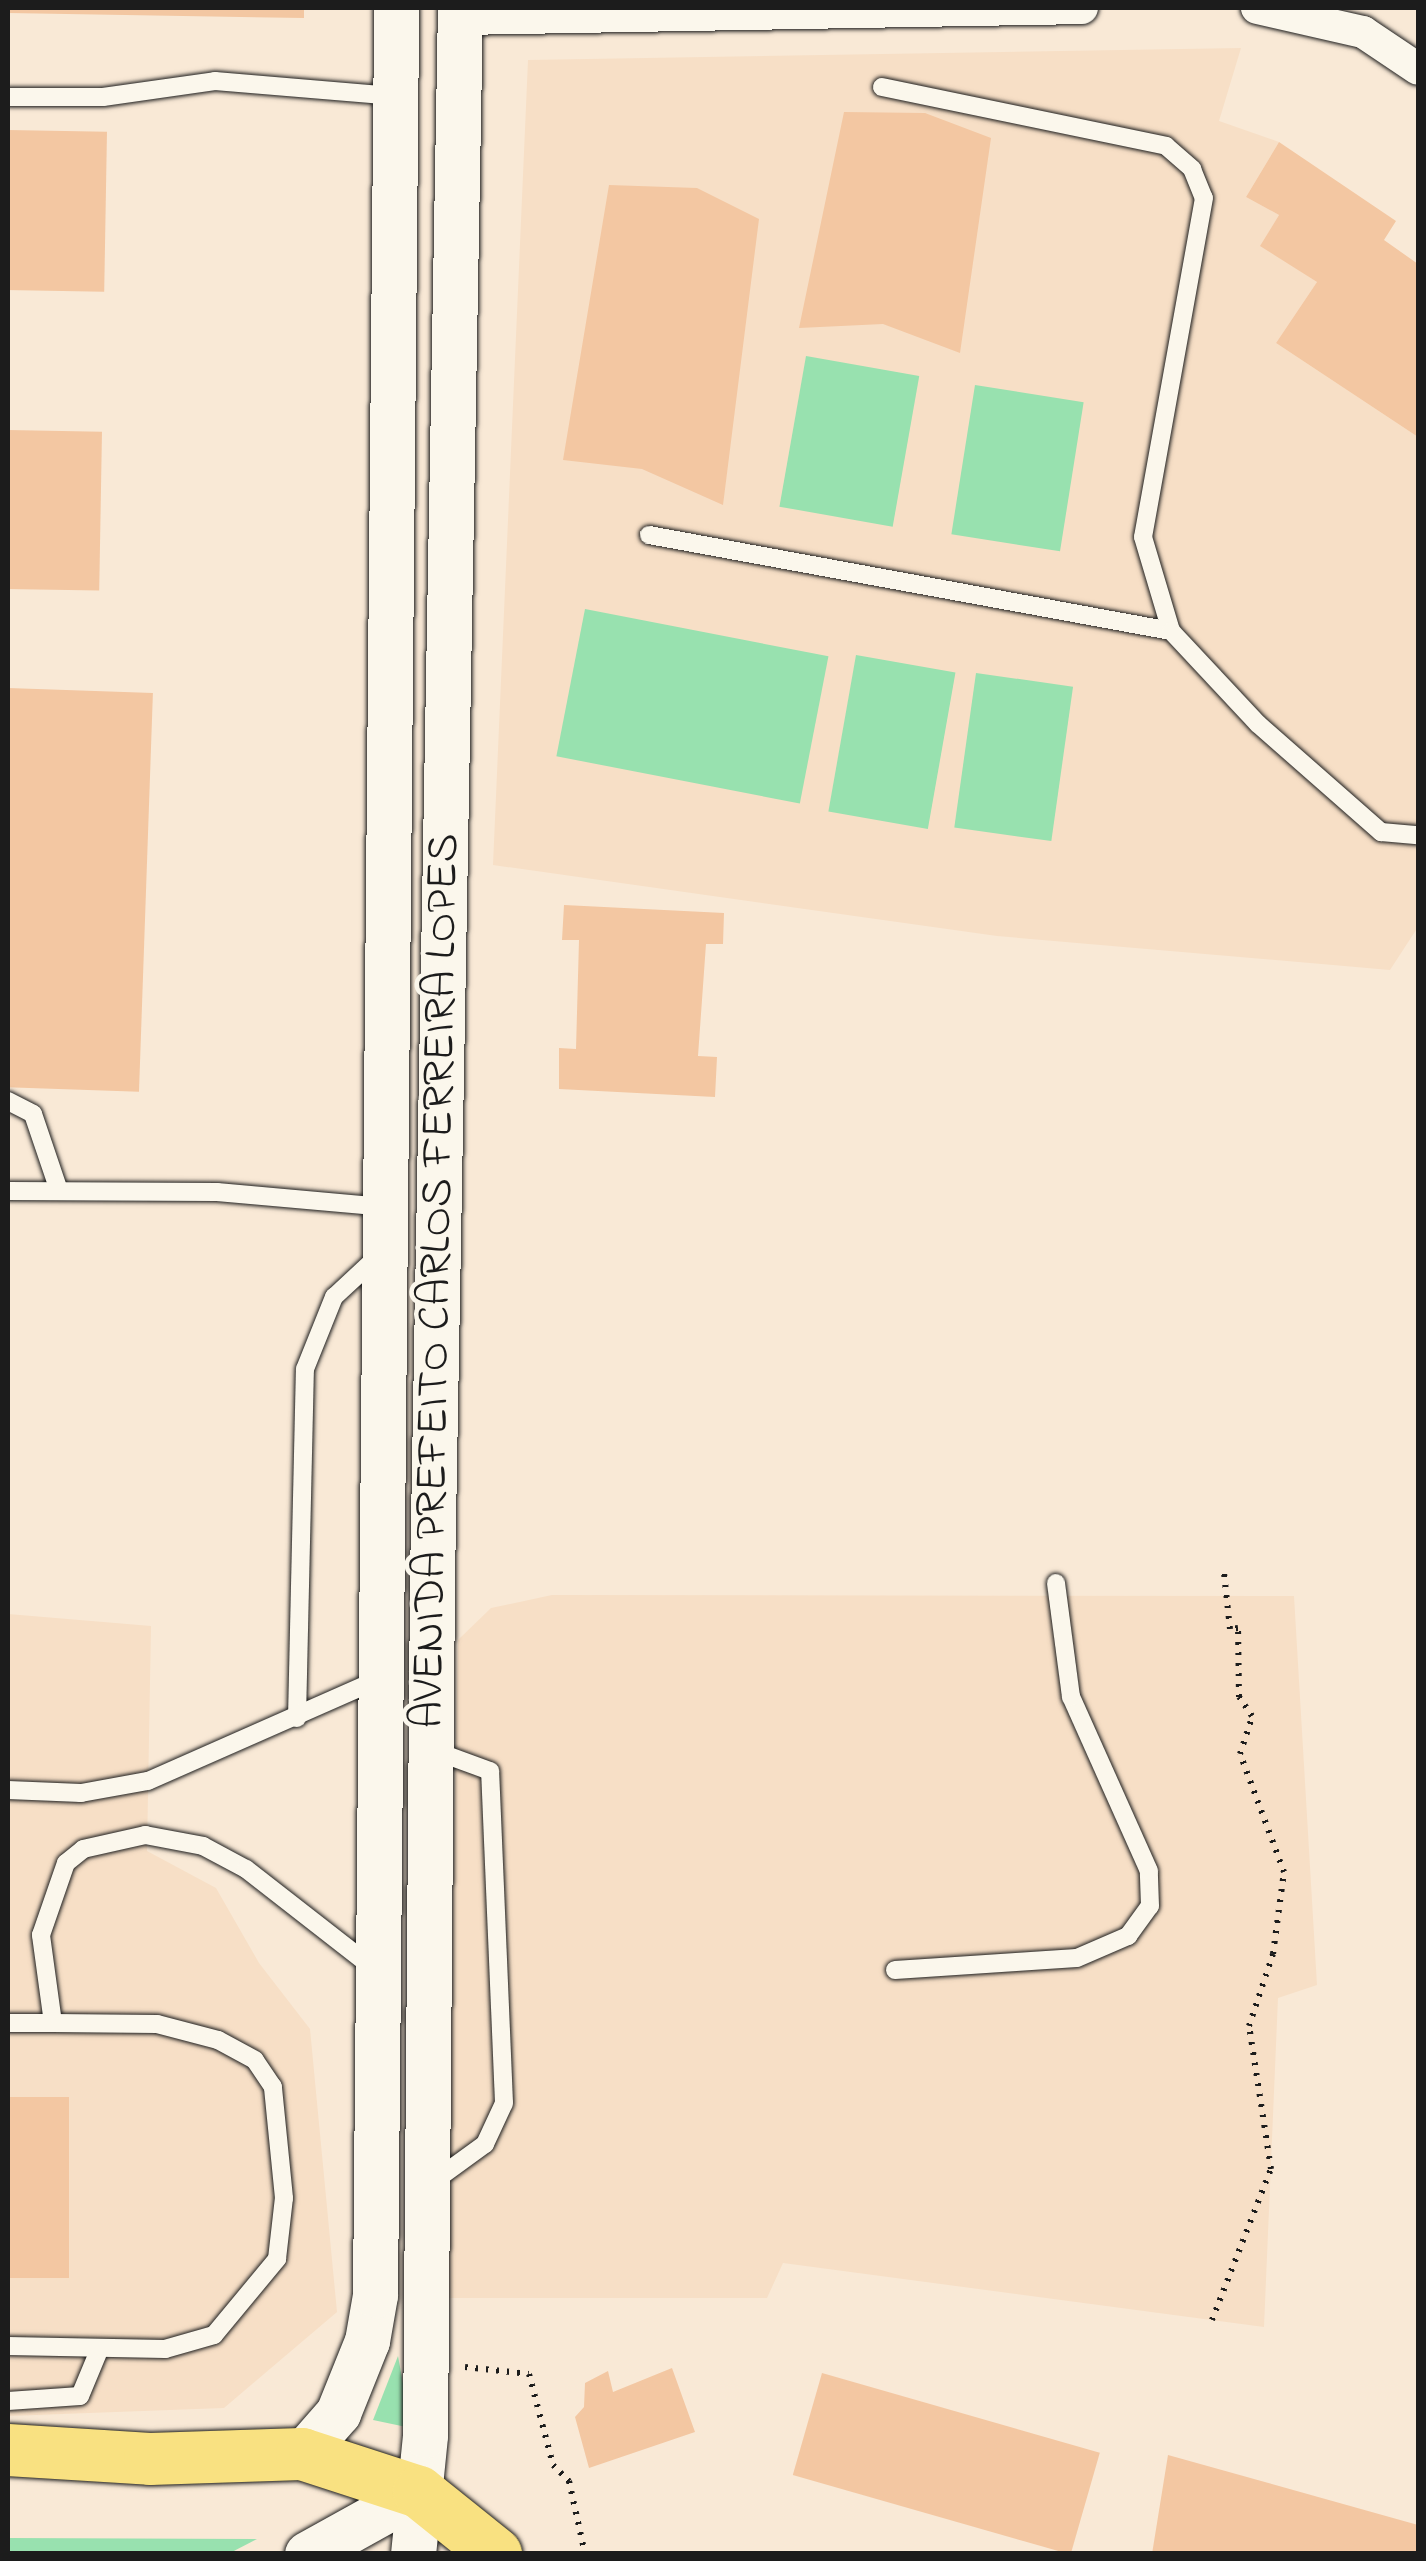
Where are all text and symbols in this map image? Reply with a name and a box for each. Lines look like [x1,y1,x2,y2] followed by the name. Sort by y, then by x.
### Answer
[403,833,473,1729] street label: AVENIDA PREFEITO CARLOS FERREIRA LOPES

